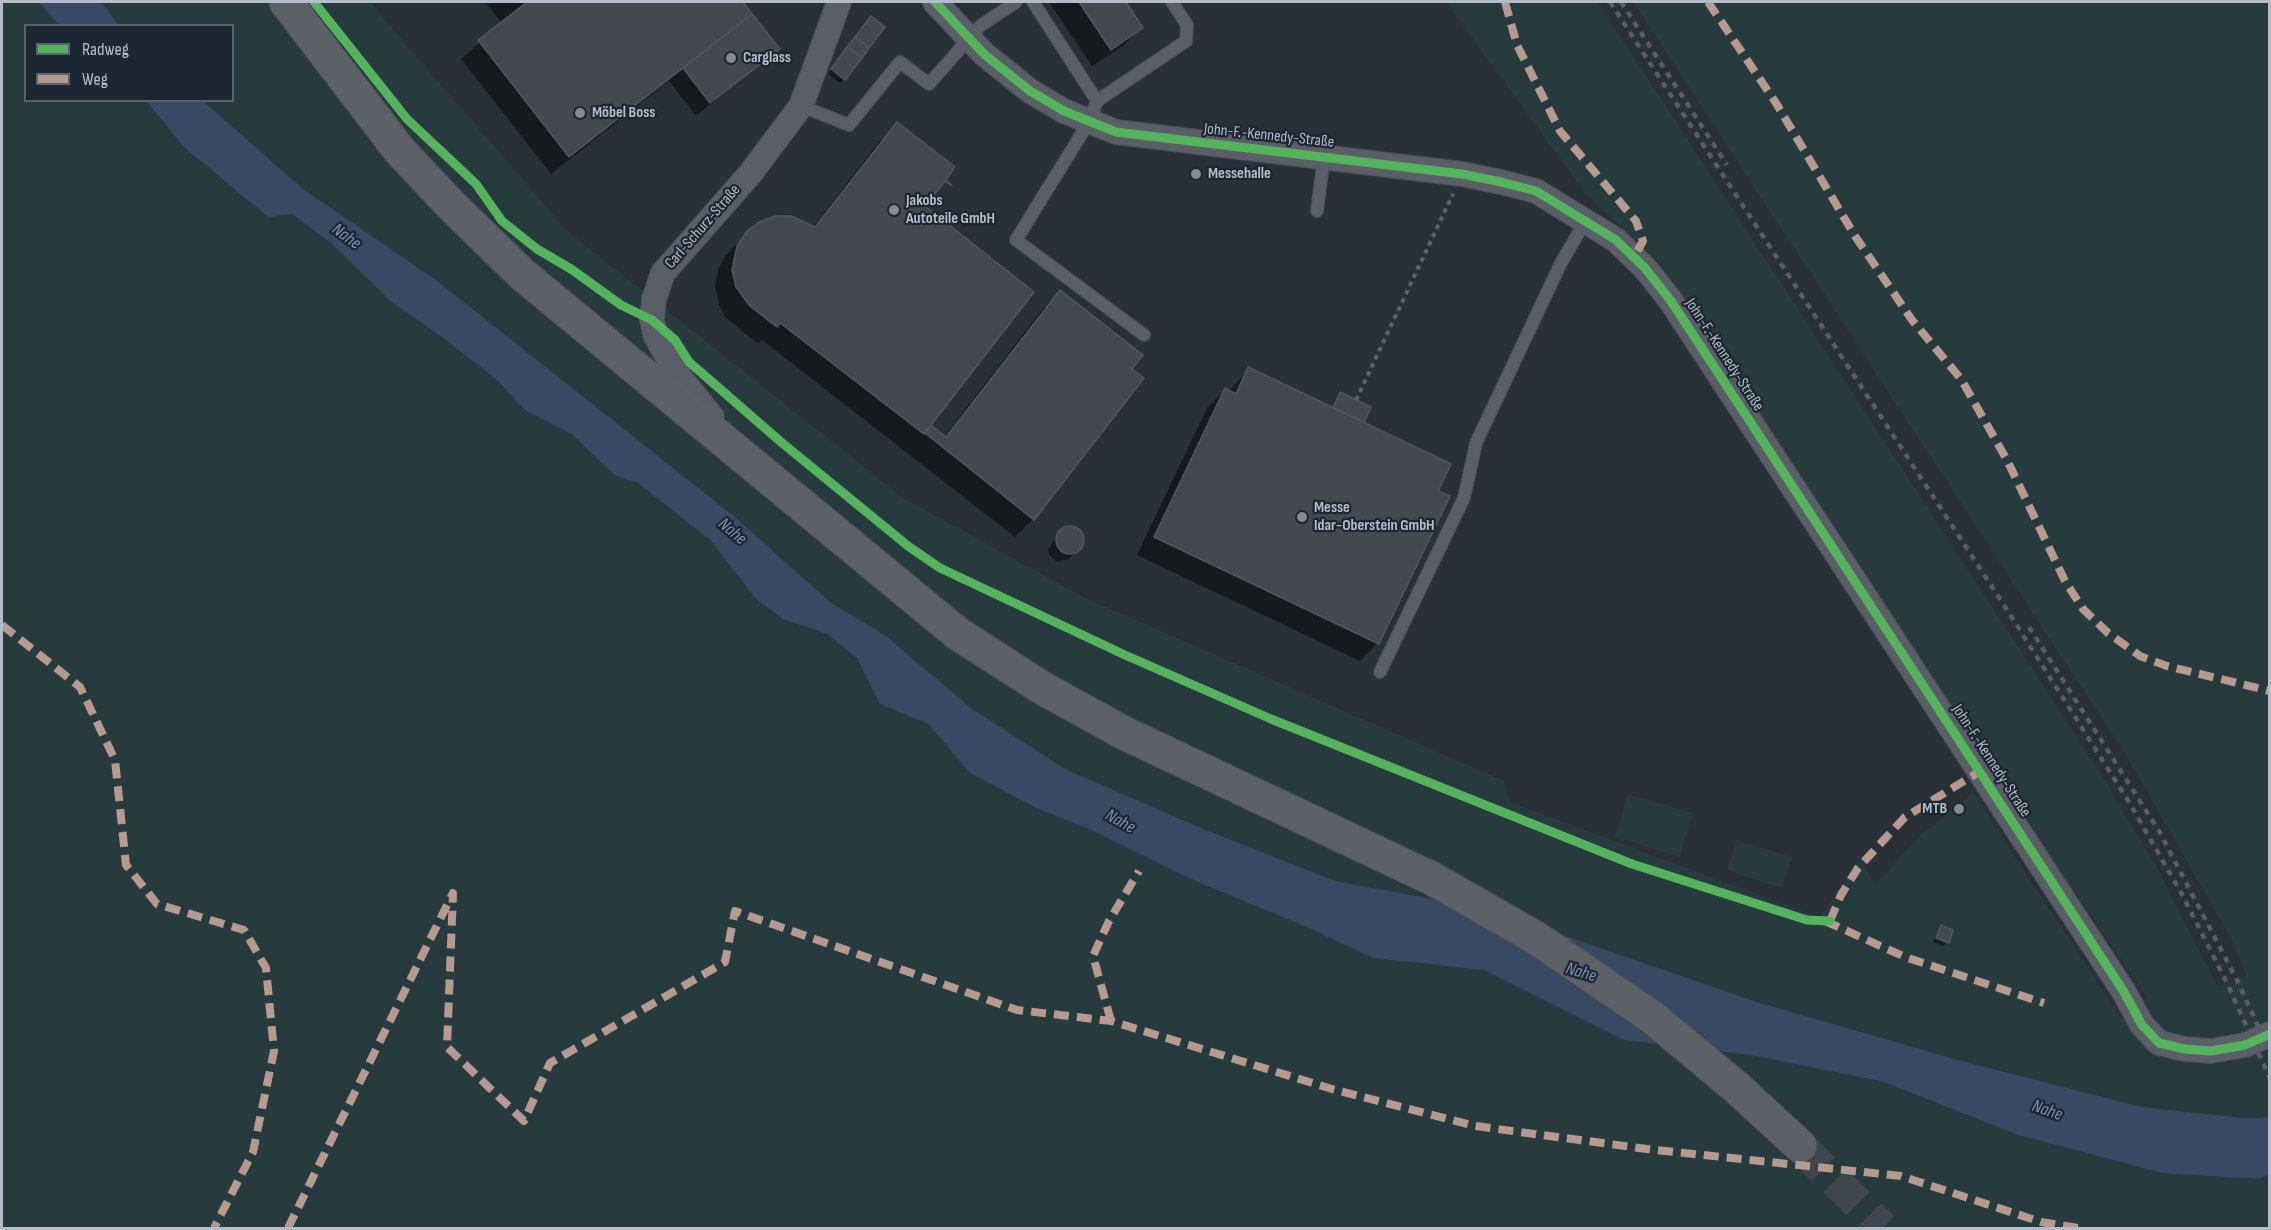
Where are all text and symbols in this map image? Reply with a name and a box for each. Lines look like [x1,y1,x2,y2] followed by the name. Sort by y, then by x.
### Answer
[24,24,234,102] legend
[82,39,129,60] text: Radweg
[743,48,791,68] place label: Carglass
[724,51,738,65] marker: Carglass
[82,69,108,90] text: Weg
[592,103,655,123] place label: Möbel Boss
[573,106,587,120] marker: Möbel Boss
[1203,120,1335,152] street label: John-F.-Kennedy-Straße
[1208,164,1271,184] place label: Messehalle
[1189,167,1203,181] marker: Messehalle
[661,181,745,273] street label: Carl-Schurz-Straße
[906,191,995,229] place label: Jakobs Autoteile GmbH
[887,203,901,217] marker: Jakobs Autoteile GmbH
[327,219,365,255] water label: Nahe
[1680,295,1768,415] street label: John-F.-Kennedy-Straße
[1314,498,1435,536] place label: Messe Idar-Oberstein GmbH
[1295,510,1309,524] marker: Messe Idar-Oberstein GmbH
[713,514,751,550] water label: Nahe
[1947,701,2035,821] street label: John-F.-Kennedy-Straße
[1922,799,1947,819] place label: MTB
[1952,802,1966,816] marker: MTB
[1101,805,1139,839] water label: Nahe
[1563,958,1599,988] water label: Nahe
[2029,1096,2065,1126] water label: Nahe

